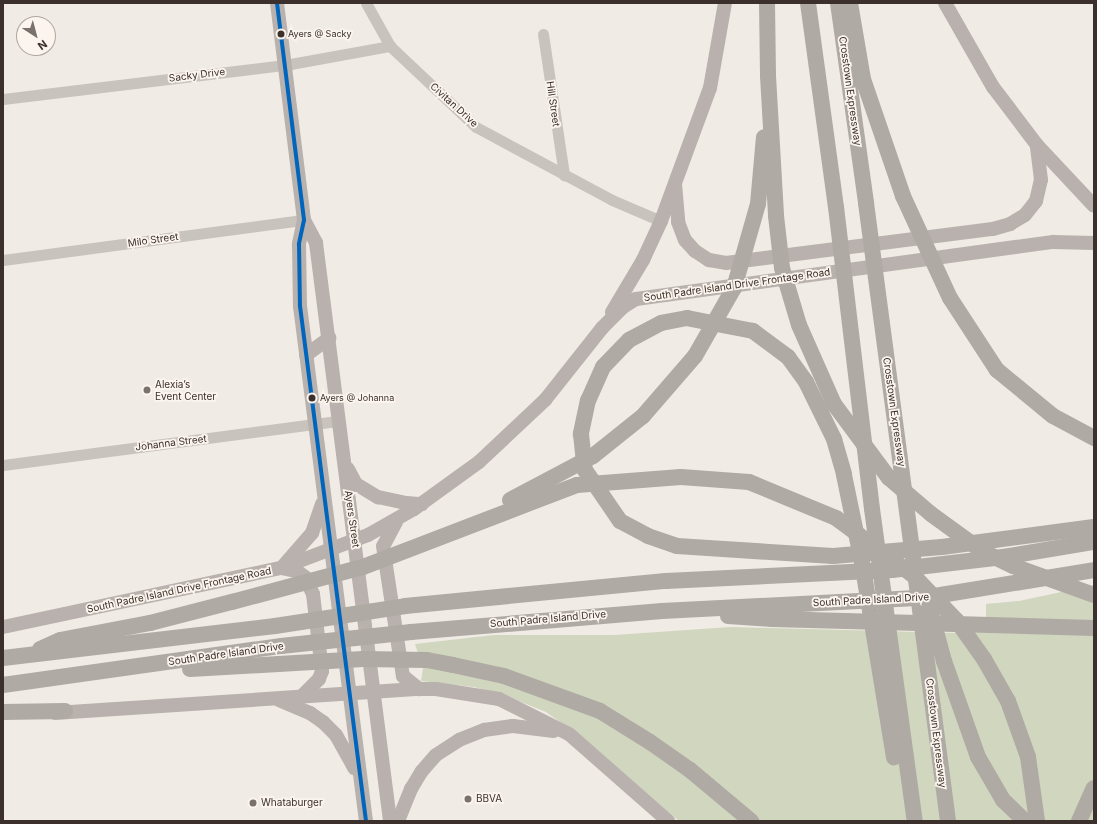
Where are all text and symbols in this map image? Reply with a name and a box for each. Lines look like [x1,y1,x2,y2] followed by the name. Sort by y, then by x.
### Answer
[16,16,56,56] north arrow
[276,29,286,39] marker: Ayers @ Sacky
[288,29,352,39] place label: Ayers @ Sacky
[836,36,864,146] street label: Crosstown Expressway
[35,37,50,53] text: N
[168,66,226,84] street label: Sacky Drive
[428,80,480,130] street label: Civitan Drive
[544,81,562,127] street label: Hill Street
[127,231,179,249] street label: Milo Street
[643,266,831,304] street label: South Padre Island Drive Frontage Road
[880,357,908,467] street label: Crosstown Expressway
[155,378,216,402] place label: Alexia’s Event Center
[142,385,152,395] marker: Alexia’s Event Center
[307,393,317,403] marker: Ayers @ Johanna
[320,393,394,403] place label: Ayers @ Johanna
[135,433,207,453] street label: Johanna Street
[342,490,362,548] street label: Ayers Street
[86,565,272,615] street label: South Padre Island Drive Frontage Road
[813,591,929,609] street label: South Padre Island Drive
[490,608,606,630] street label: South Padre Island Drive
[168,640,284,668] street label: South Padre Island Drive
[923,678,949,788] street label: Crosstown Expressway
[476,793,502,805] place label: BBVA
[463,794,473,804] marker: BBVA
[261,797,323,809] place label: Whataburger
[248,798,258,808] marker: Whataburger

